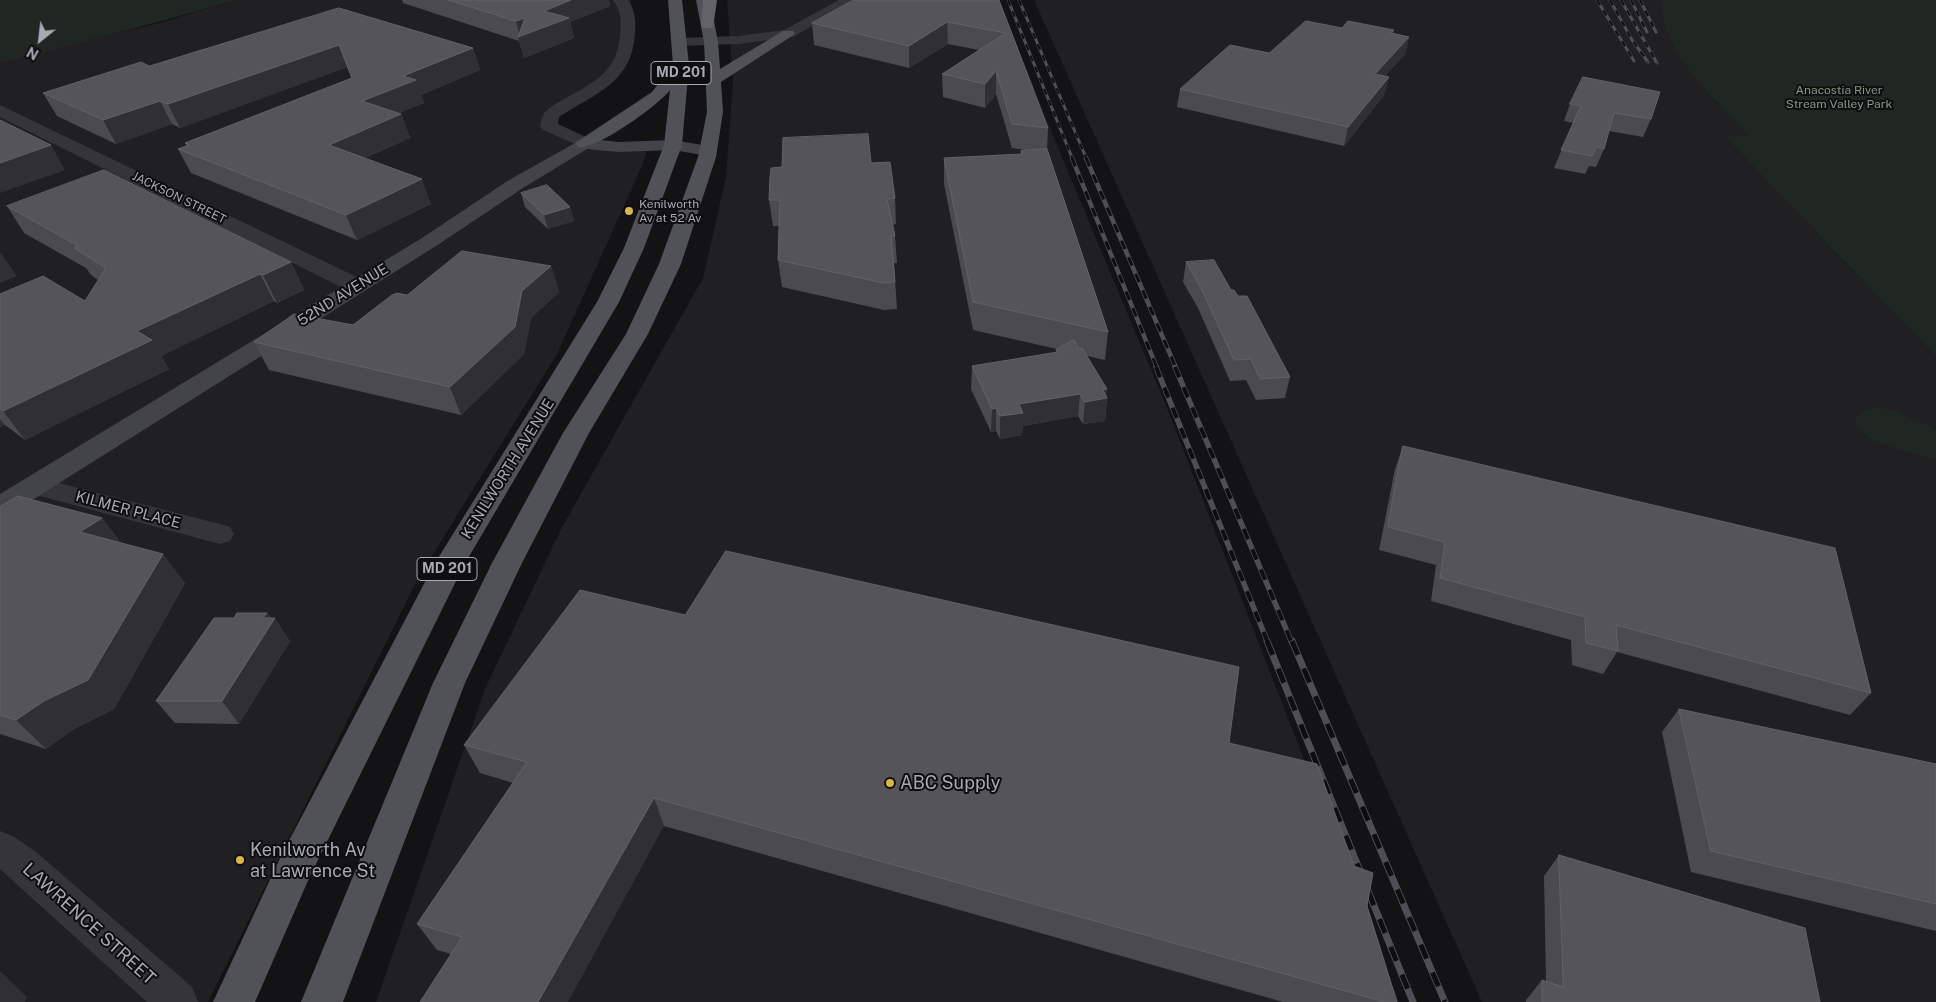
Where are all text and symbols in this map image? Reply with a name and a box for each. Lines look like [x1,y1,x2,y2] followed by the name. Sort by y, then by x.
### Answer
[15,15,65,65] north arrow
[24,43,41,63] text: N
[651,62,711,84] road number: MD 201
[1786,83,1892,111] park label: Anacostia River Stream Valley Park
[130,169,228,227] street label: JACKSON STREET
[639,197,701,225] place label: Kenilworth Av at 52 Av
[623,205,635,217] marker: Kenilworth Av at 52 Av
[294,260,392,330] street label: 52ND AVENUE
[458,396,558,542] street label: KENILWORTH AVENUE
[74,487,182,533] street label: KILMER PLACE
[417,558,477,580] road number: MD 201
[900,772,1000,794] place label: ABC Supply
[884,777,896,789] marker: ABC Supply
[250,839,375,882] place label: Kenilworth Av at Lawrence St
[234,854,246,866] marker: Kenilworth Av at Lawrence St
[18,859,160,989] street label: LAWRENCE STREET

